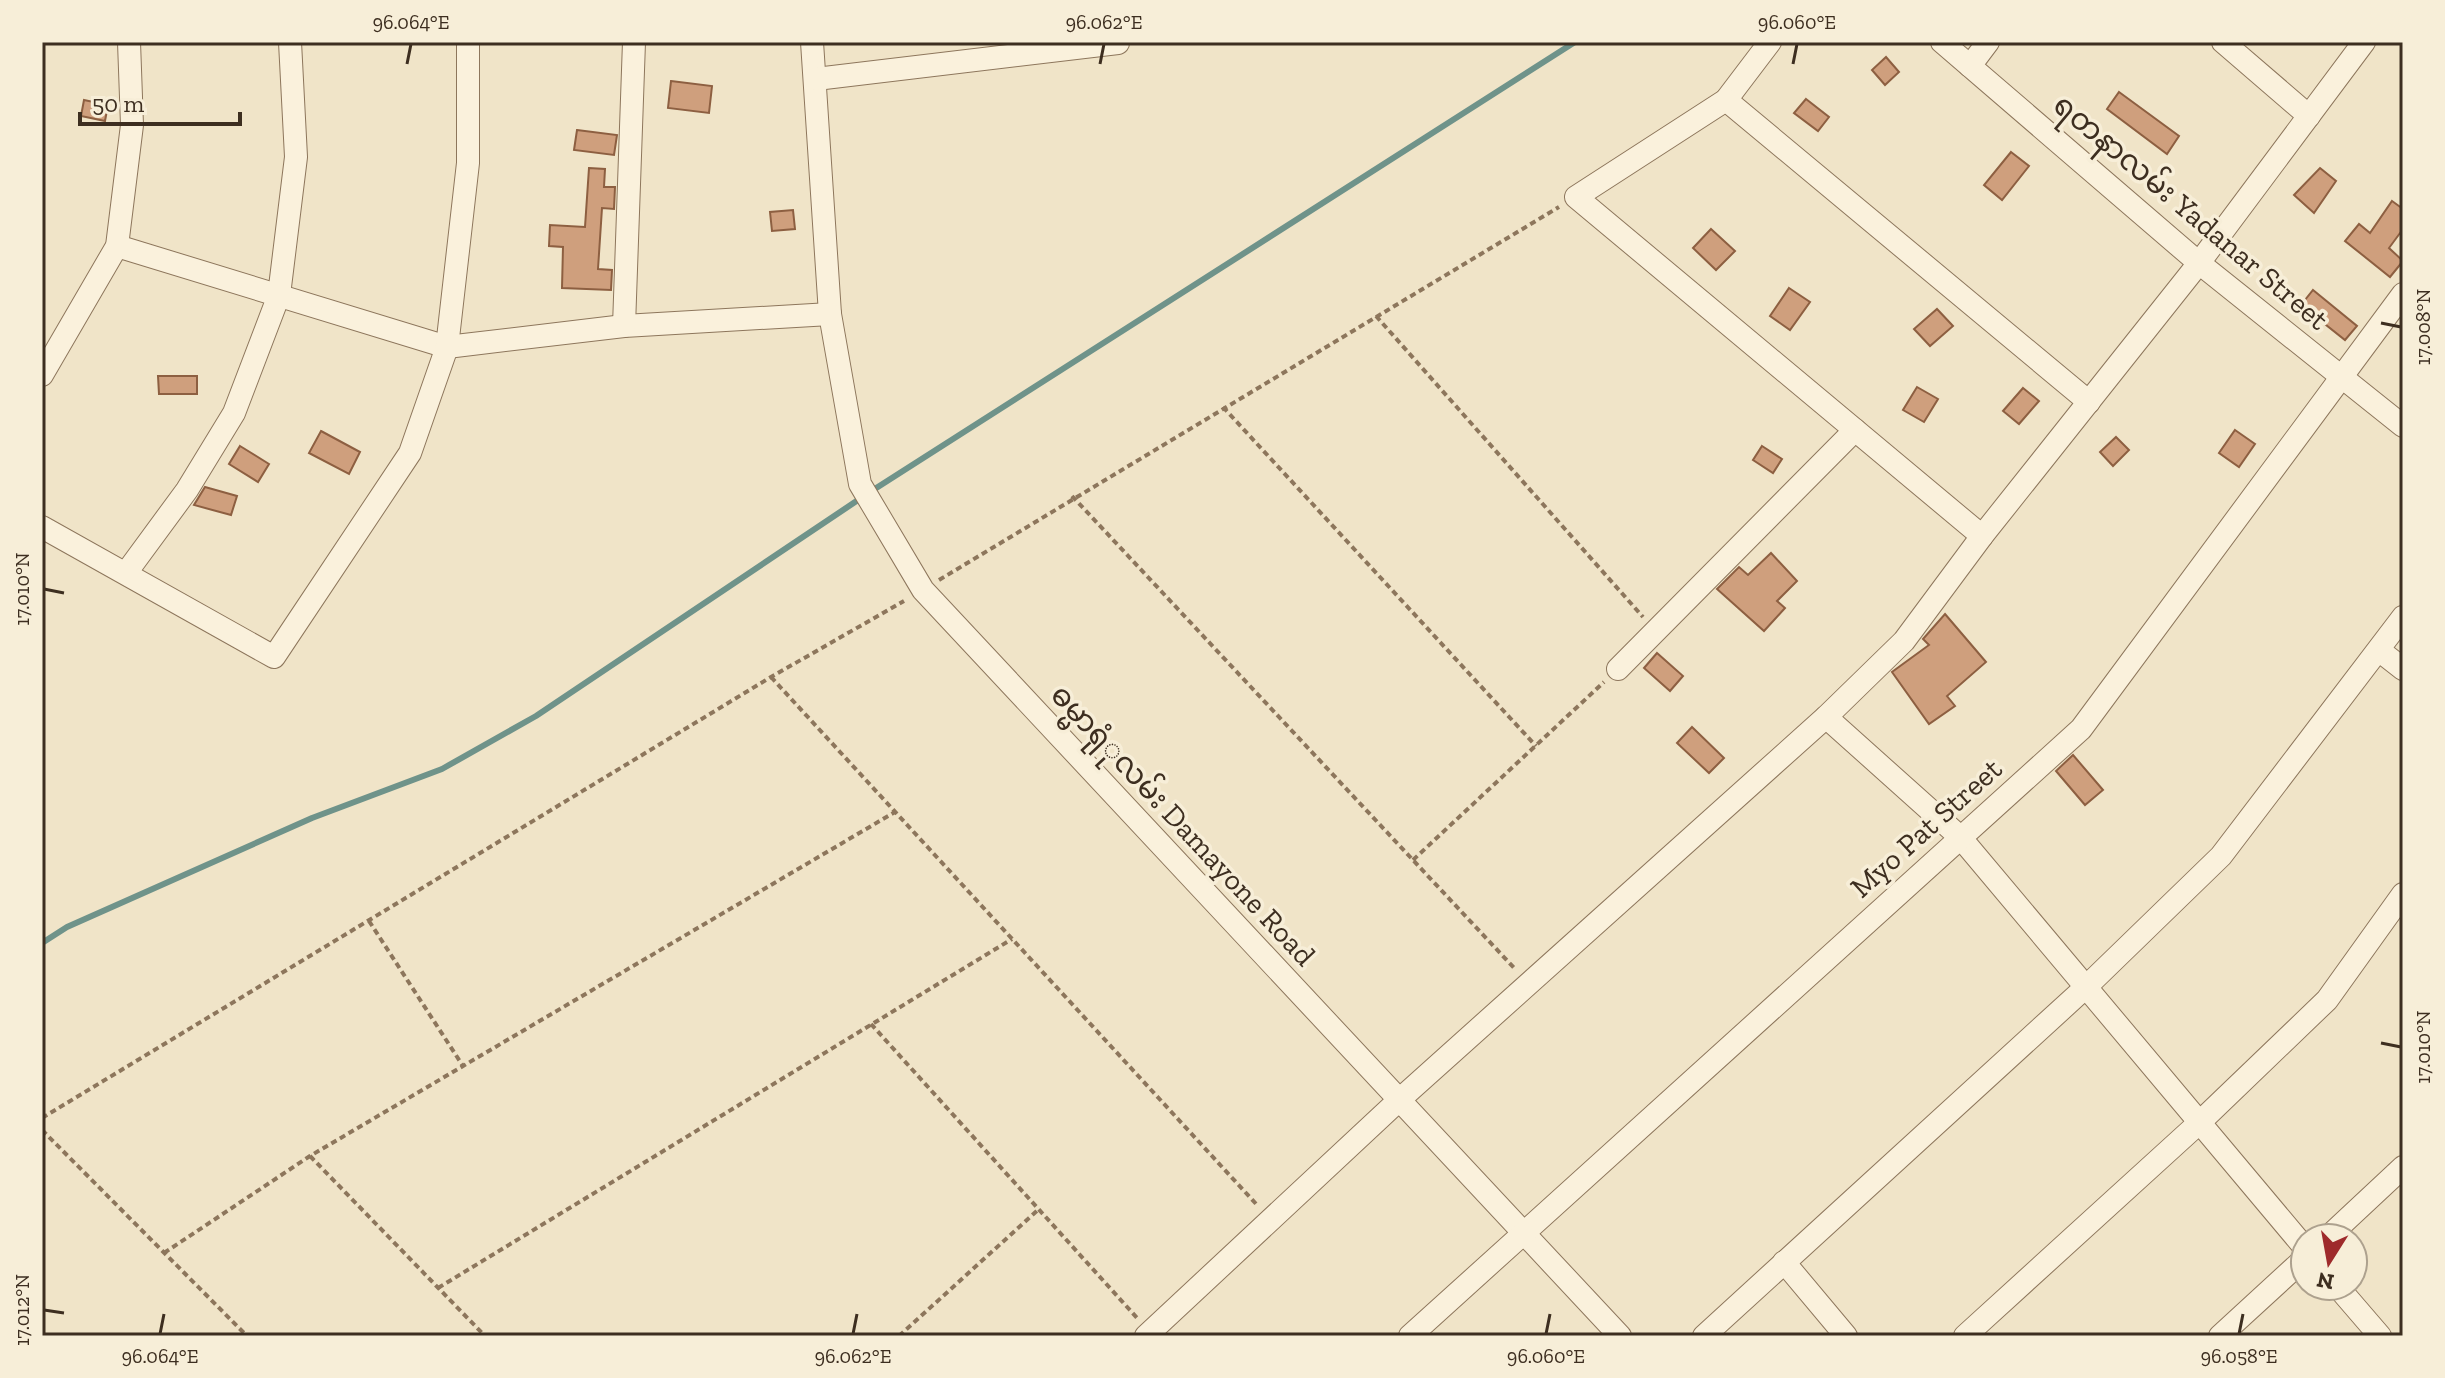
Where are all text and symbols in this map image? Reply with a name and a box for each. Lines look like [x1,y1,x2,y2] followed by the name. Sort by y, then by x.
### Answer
[372,10,450,34] text: 96.064°E
[1065,10,1143,34] text: 96.062°E
[1758,10,1836,34] text: 96.060°E
[80,76,240,126] scale bar
[2042,83,2338,343] street label: ရတနာလမ်း Yadanar Street
[92,89,145,118] text: 50 m
[2411,289,2435,365] text: 17.008°N
[10,552,34,626] text: 17.010°N
[1037,674,1326,979] street label: ဓမ္မာရုံုလမ်း Damayone Road
[1843,751,2009,905] street label: Myo Pat Street
[2411,1010,2435,1084] text: 17.010°N
[2289,1222,2369,1302] north arrow
[2314,1266,2336,1296] text: N
[10,1274,34,1346] text: 17.012°N
[121,1344,199,1368] text: 96.064°E
[814,1344,892,1368] text: 96.062°E
[1507,1344,1585,1368] text: 96.060°E
[2200,1344,2278,1368] text: 96.058°E

